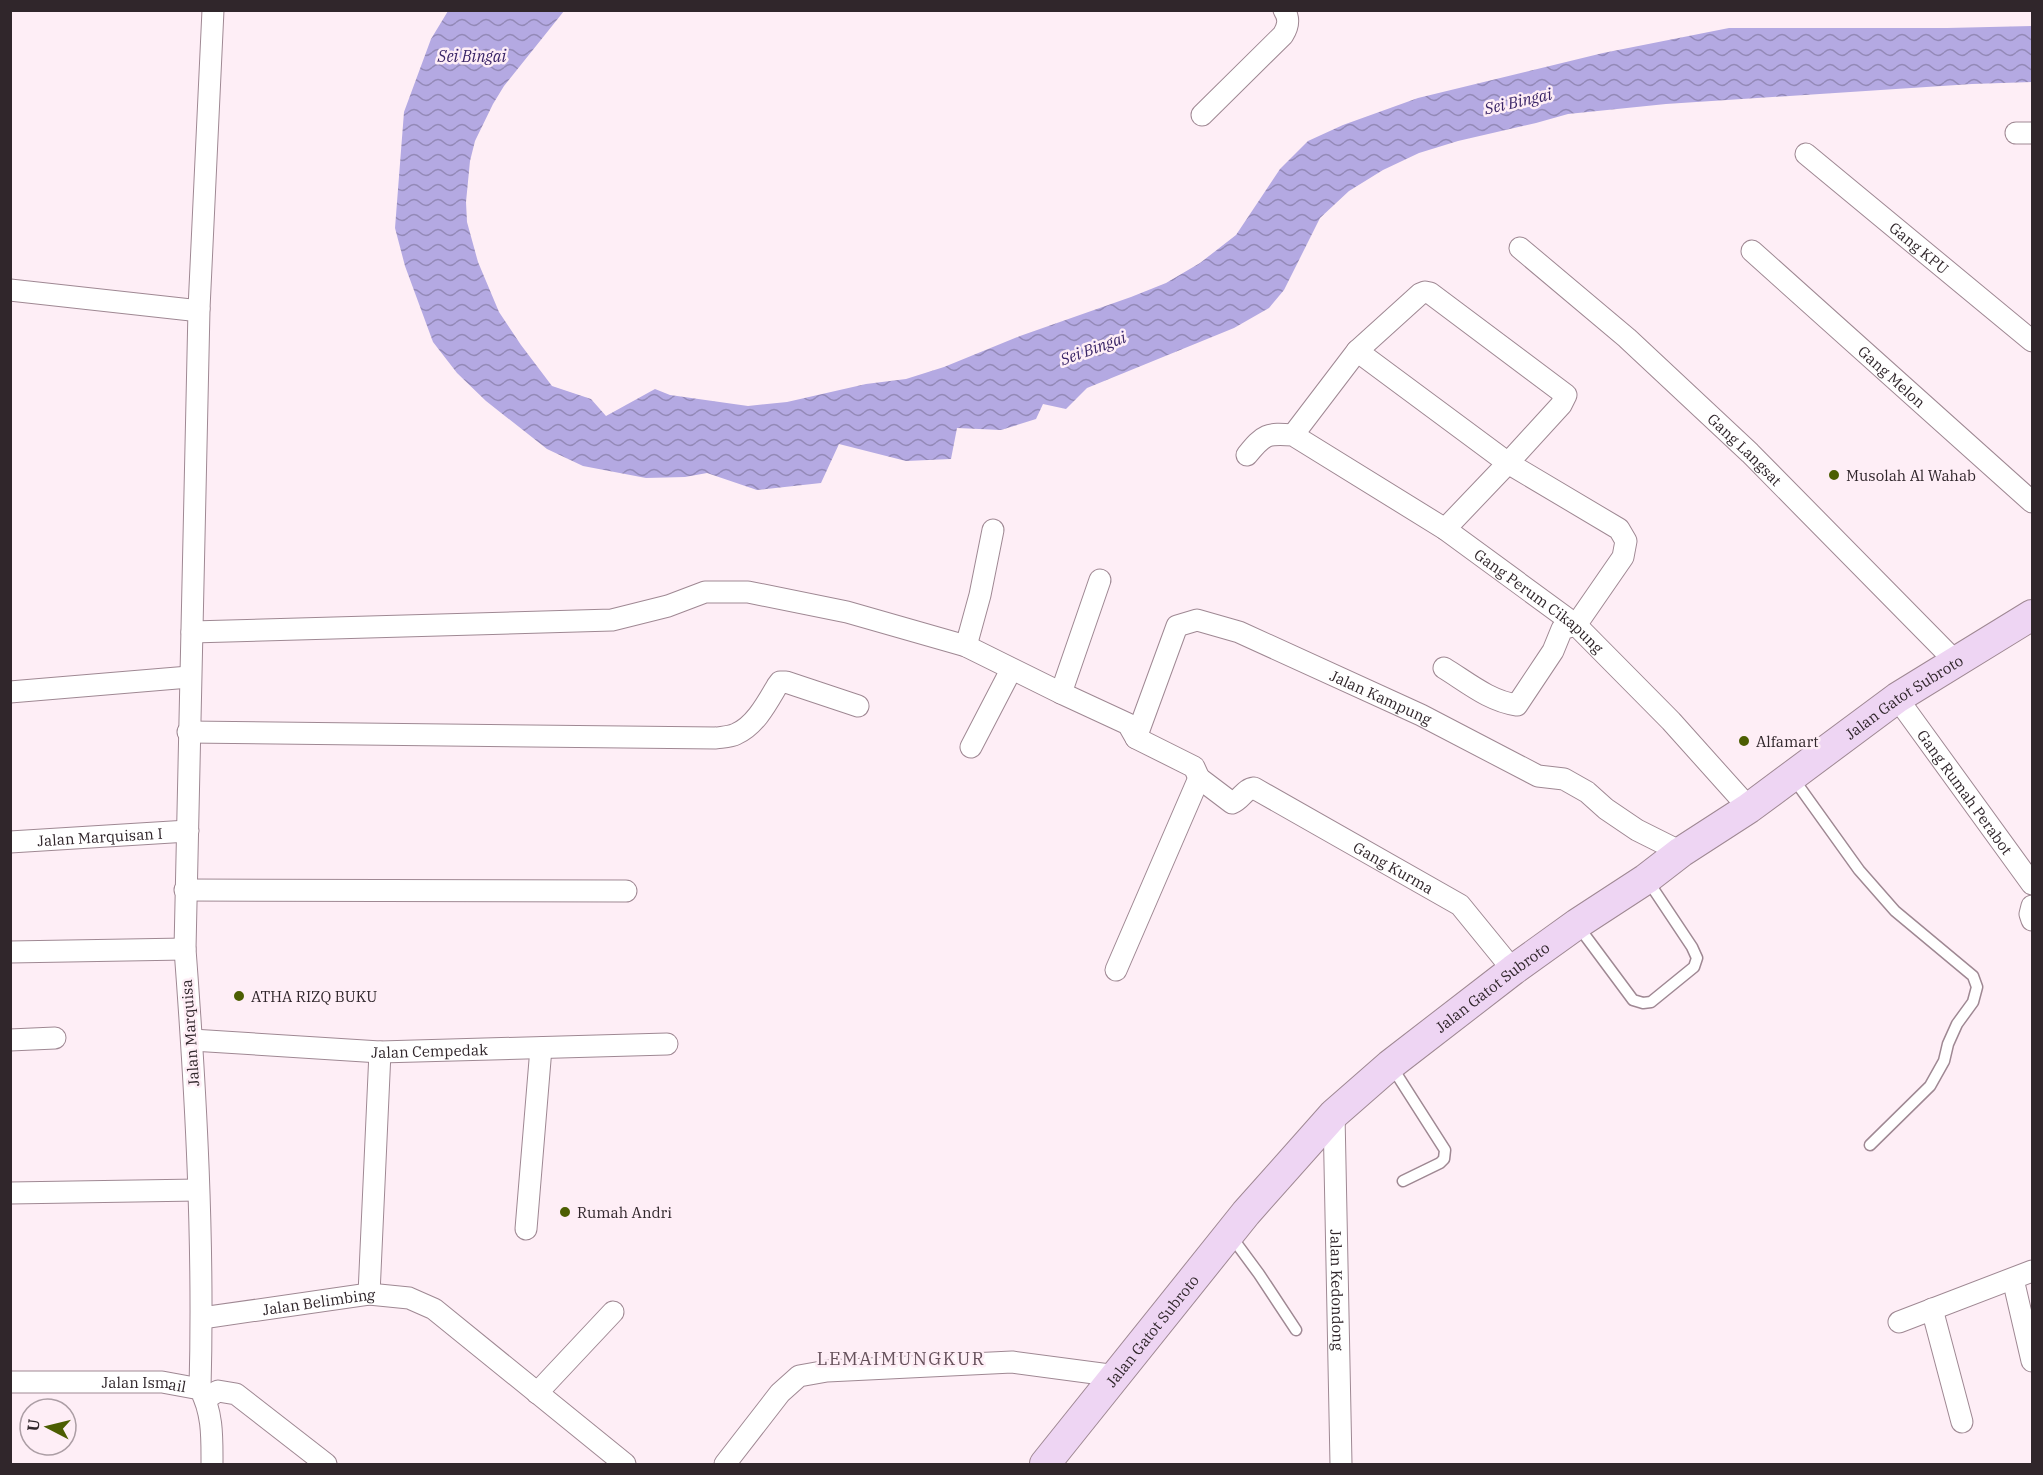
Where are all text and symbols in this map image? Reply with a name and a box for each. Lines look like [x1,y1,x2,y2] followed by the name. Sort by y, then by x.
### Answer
[437,46,507,66] water label: Sei Bingai
[1481,83,1554,119] water label: Sei Bingai
[1886,218,1953,278] street label: Gang KPU
[1056,327,1129,369] water label: Sei Bingai
[1854,341,1930,412] street label: Gang Melon
[1704,409,1786,489] street label: Gang Langsat
[1846,466,1976,485] place label: Musolah Al Wahab
[1827,468,1841,482] marker: Musolah Al Wahab
[1471,544,1608,657] street label: Gang Perum Cikapung
[1841,650,1966,743] street label: Jalan Gatot Subroto
[1327,665,1435,729] street label: Jalan Kampung
[1913,726,2017,858] street label: Gang Rumah Perabot
[1756,732,1819,751] place label: Alfamart
[1737,734,1751,748] marker: Alfamart
[37,823,163,850] street label: Jalan Marquisan I
[1350,837,1437,898] street label: Gang Kurma
[1431,938,1553,1036] street label: Jalan Gatot Subroto
[177,979,203,1087] street label: Jalan Marquisa
[251,987,377,1006] place label: ATHA RIZQ BUKU
[232,989,246,1003] marker: ATHA RIZQ BUKU
[371,1039,488,1062] street label: Jalan Cempedak
[577,1203,672,1222] place label: Rumah Andri
[558,1205,572,1219] marker: Rumah Andri
[1327,1229,1348,1351] street label: Jalan Kedondong
[1101,1271,1203,1390] street label: Jalan Gatot Subroto
[261,1284,376,1319] street label: Jalan Belimbing
[817,1347,985,1370] district label: LEMAIMUNGKUR
[101,1373,188,1396] street label: Jalan Ismail
[18,1397,78,1457] north arrow
[22,1418,44,1433] text: U

